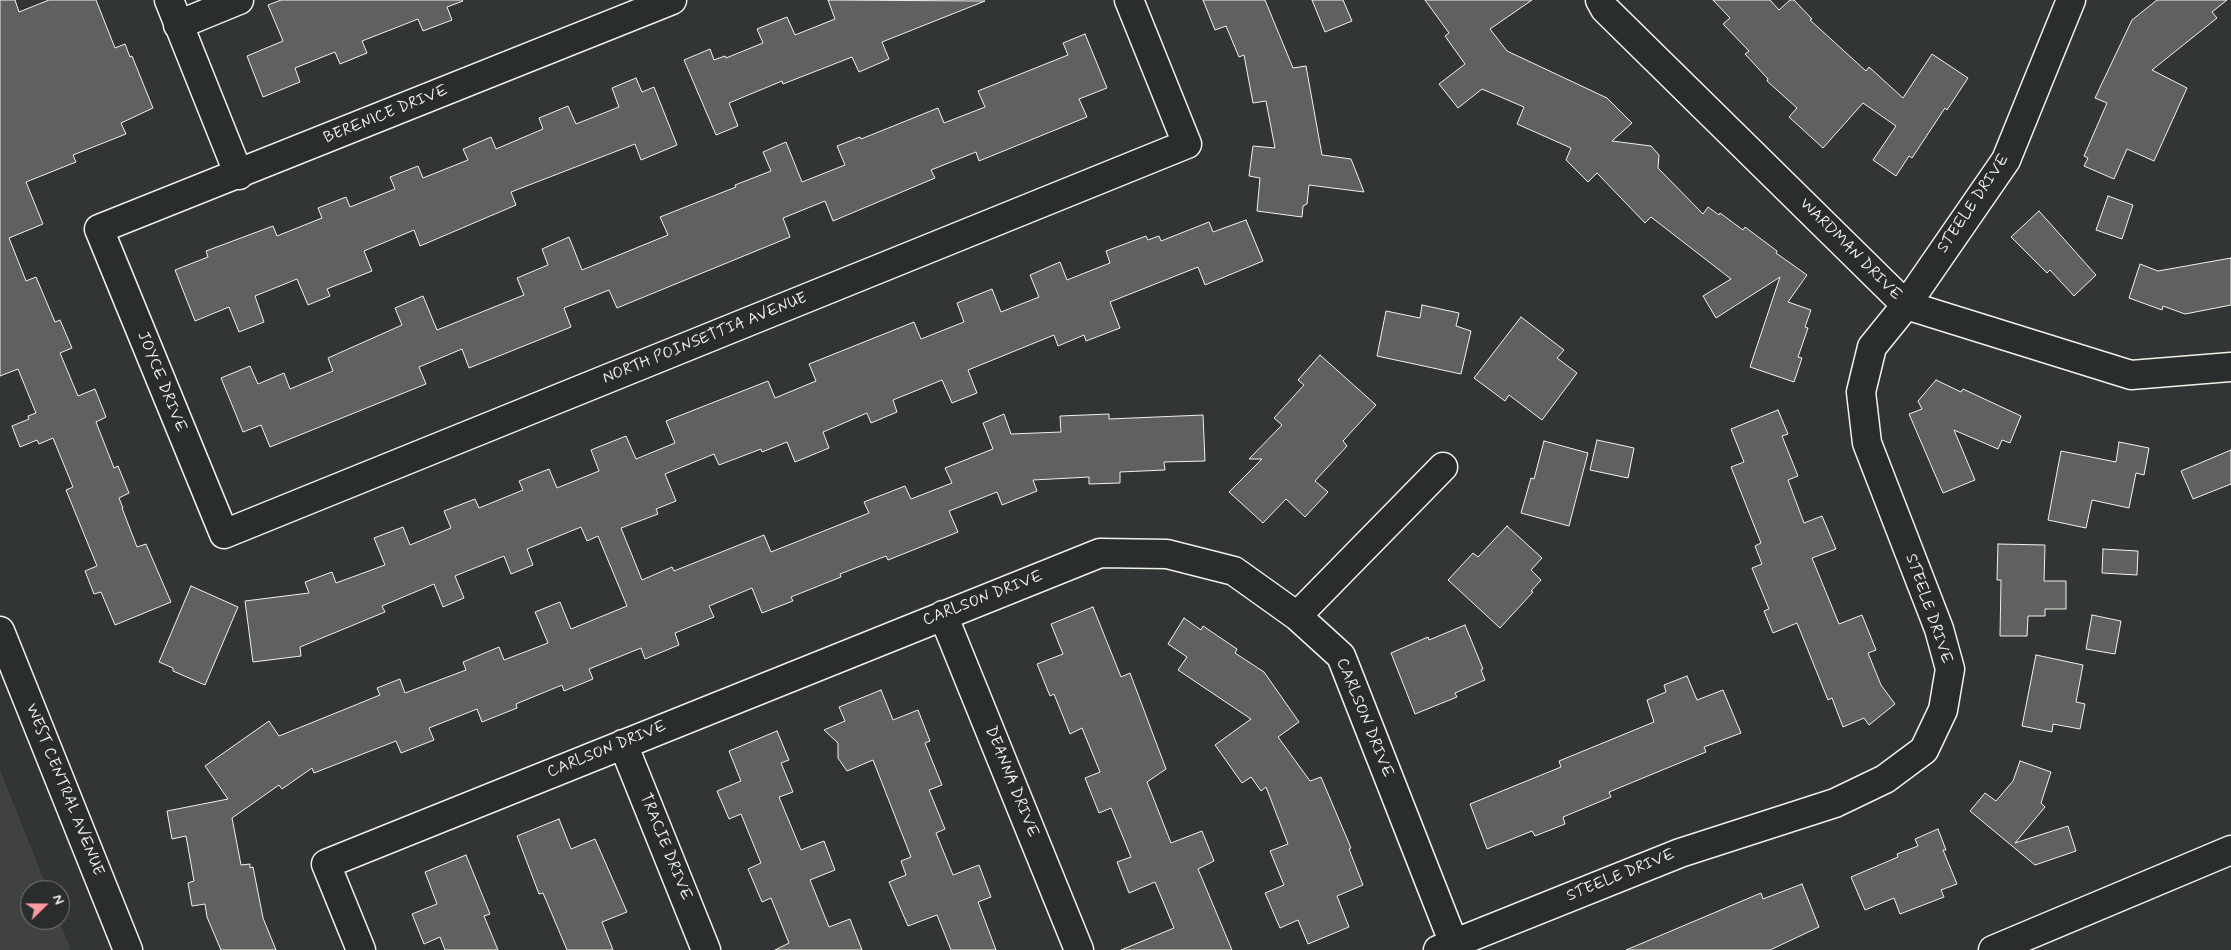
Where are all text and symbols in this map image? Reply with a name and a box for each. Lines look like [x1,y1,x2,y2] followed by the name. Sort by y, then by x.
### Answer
[321,81,451,149] street label: BERENICE DRIVE
[1934,151,2014,257] street label: STEELE DRIVE
[1795,195,1905,305] street label: WARDMAN DRIVE
[600,289,810,389] street label: NORTH POINSETTIA AVENUE
[132,329,190,435] street label: JOYCE DRIVE
[1900,551,1956,667] street label: STEELE DRIVE
[920,567,1046,631] street label: CARLSON DRIVE
[1331,656,1397,780] street label: CARLSON DRIVE
[21,701,107,879] street label: WEST CENTRAL AVENUE
[545,717,669,783] street label: CARLSON DRIVE
[980,724,1042,840] street label: DEANNA DRIVE
[635,791,695,903] street label: TRACIE DRIVE
[1564,846,1678,906] street label: STEELE DRIVE
[20,880,70,930] north arrow
[48,892,68,907] text: N

